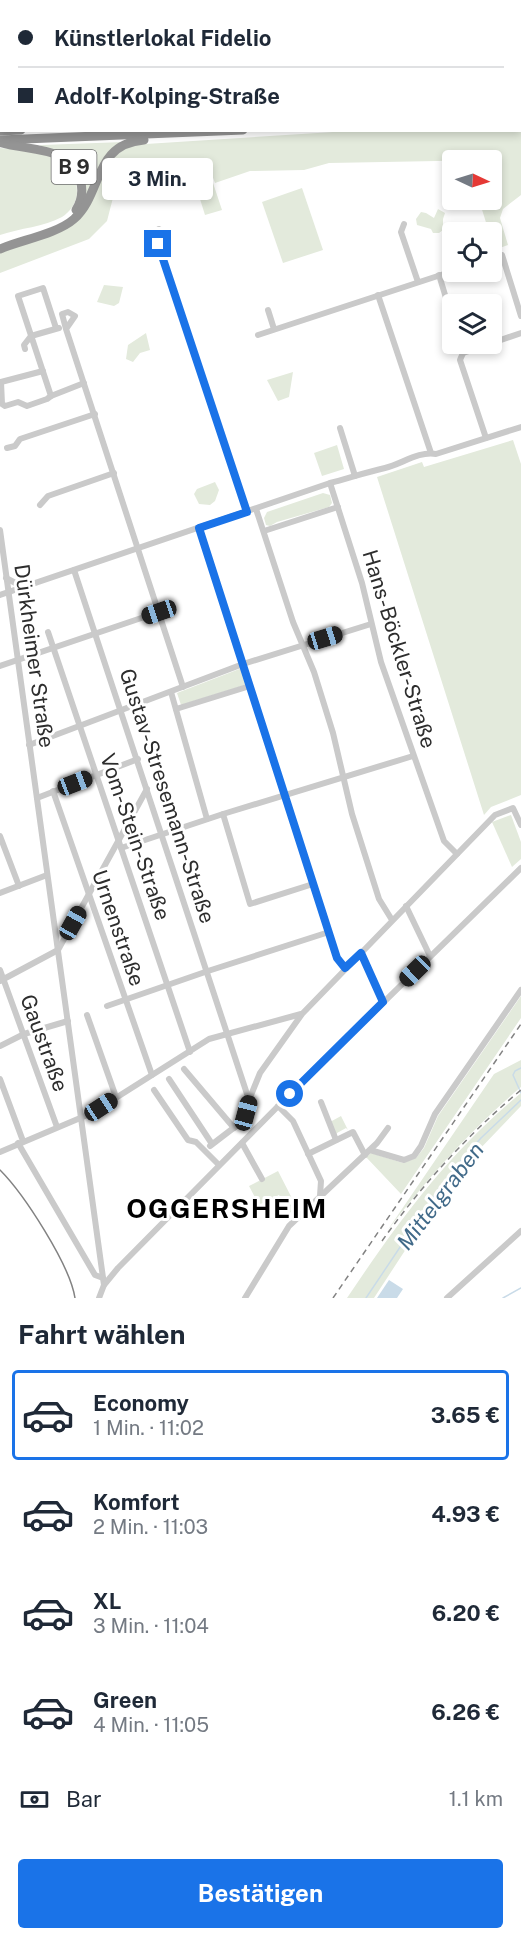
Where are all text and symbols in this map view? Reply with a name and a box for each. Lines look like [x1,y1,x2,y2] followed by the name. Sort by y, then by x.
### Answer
[54,25,271,51] text: Künstlerlokal Fidelio
[54,83,280,109] text: Adolf-Kolping-Straße
[52,150,97,184] road number: B 9
[442,150,502,210] north arrow
[442,150,502,354] map controls
[102,157,213,199] callout: 3 Min.
[128,167,187,191] text: 3 Min.
[442,222,502,282] button: locate
[144,230,171,257] route end
[442,294,502,354] button: layers
[357,547,442,751] street label: Hans-Böckler-Straße
[9,563,60,749] street label: Dürkheimer Straße
[139,598,179,626] car
[305,624,345,652] car
[114,665,221,926] street label: Gustav-Stresemann-Straße
[95,750,176,923] street label: Vom-Stein-Straße
[55,768,95,798] car
[87,866,150,989] street label: Urnenstraße
[56,903,90,943] car
[396,952,434,990] car
[15,991,74,1095] street label: Gaustraße
[276,1080,303,1107] route start
[81,1090,121,1124] car
[233,1093,259,1133] car
[391,1137,489,1255] water label: Mittelgraben
[126,1192,328,1224] district label: OGGERSHEIM
[18,1318,186,1350] text: Fahrt wählen
[21,1388,75,1442] icon: car
[93,1390,189,1416] text: Economy
[431,1402,500,1428] text: 3.65 €
[93,1416,204,1440] text: 1 Min. · 11:02
[21,1487,75,1541] icon: car
[93,1489,180,1515] text: Komfort
[431,1501,500,1527] text: 4.93 €
[93,1515,208,1539] text: 2 Min. · 11:03
[21,1586,75,1640] icon: car
[93,1588,121,1614] text: XL
[432,1600,500,1626] text: 6.20 €
[93,1614,209,1638] text: 3 Min. · 11:04
[21,1685,75,1739] icon: car
[93,1687,157,1713] text: Green
[431,1699,500,1725] text: 6.26 €
[93,1713,209,1737] text: 4 Min. · 11:05
[18,1783,51,1816] icon: cash
[66,1786,102,1812] text: Bar
[449,1787,503,1811] text: 1.1 km
[18,1859,503,1928] button: Bestätigen

